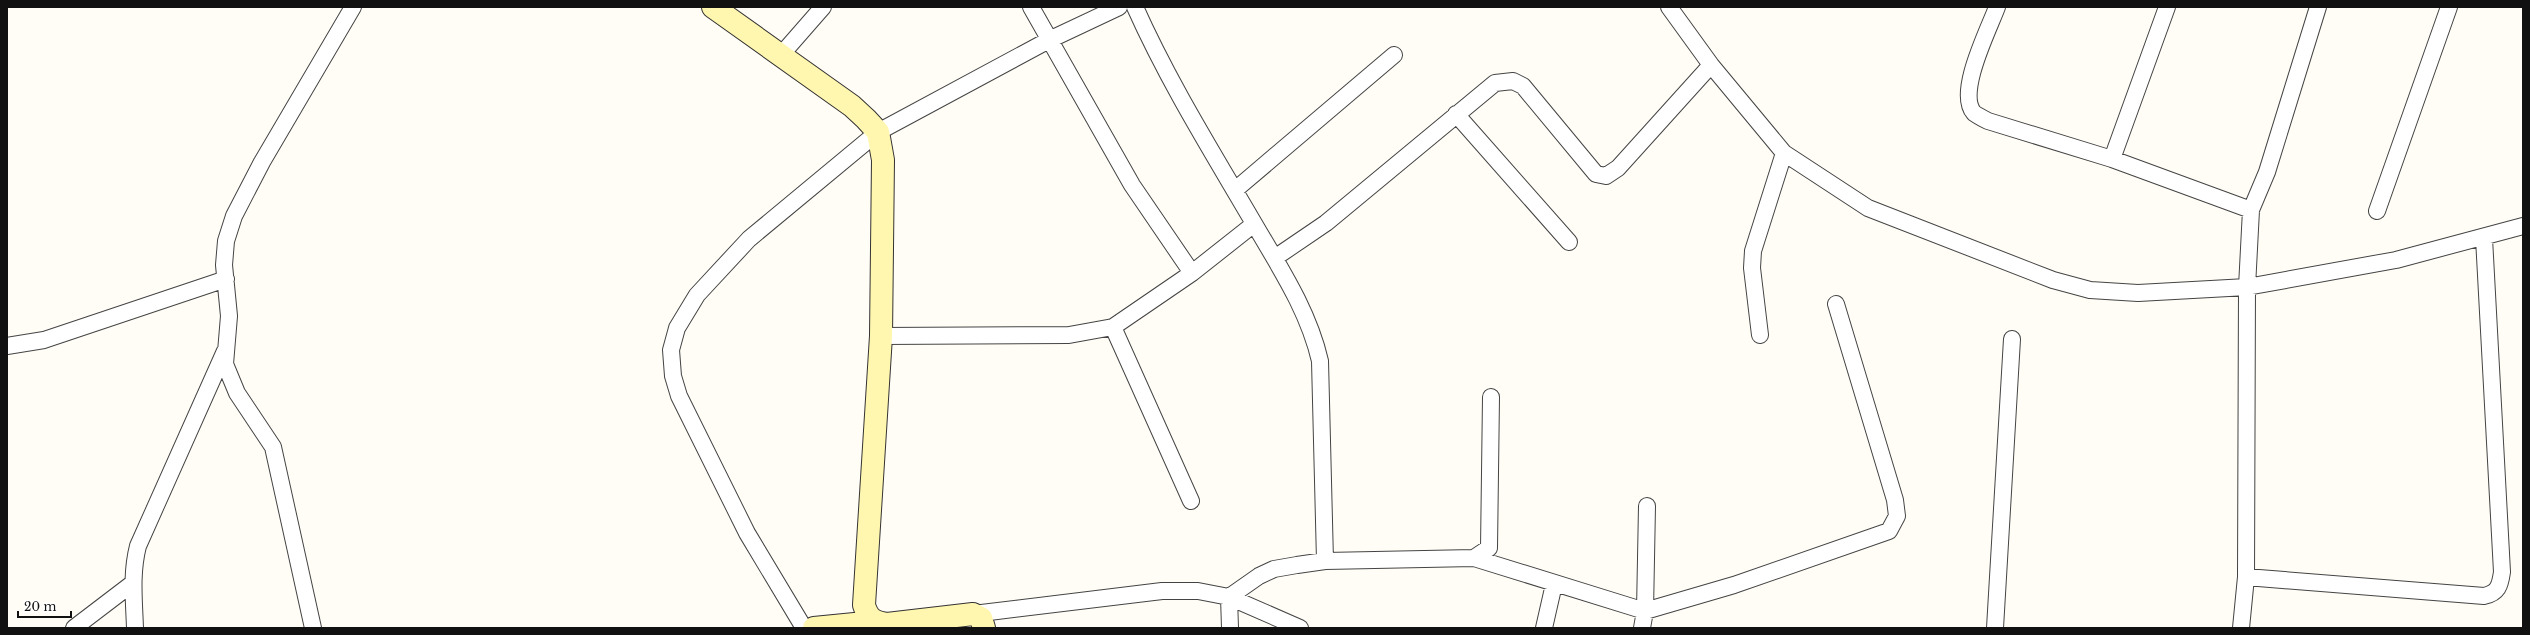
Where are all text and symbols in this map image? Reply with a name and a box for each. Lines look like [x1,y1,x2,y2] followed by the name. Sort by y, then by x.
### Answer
[18,593,71,619] scale bar
[24,599,56,614] text: 20 m

